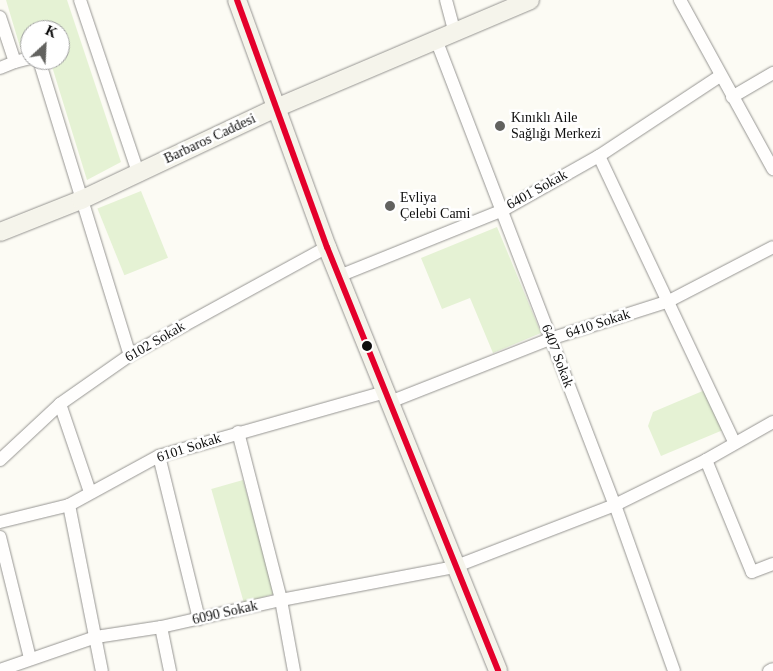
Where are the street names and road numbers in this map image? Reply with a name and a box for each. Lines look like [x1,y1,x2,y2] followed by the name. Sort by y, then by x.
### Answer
[162,110,258,168] street label: Barbaros Caddesi
[504,167,570,213] street label: 6401 Sokak
[564,306,632,342] street label: 6410 Sokak
[122,318,188,366] street label: 6102 Sokak
[537,322,577,390] street label: 6407 Sokak
[155,430,223,466] street label: 6101 Sokak
[191,597,259,629] street label: 6090 Sokak

